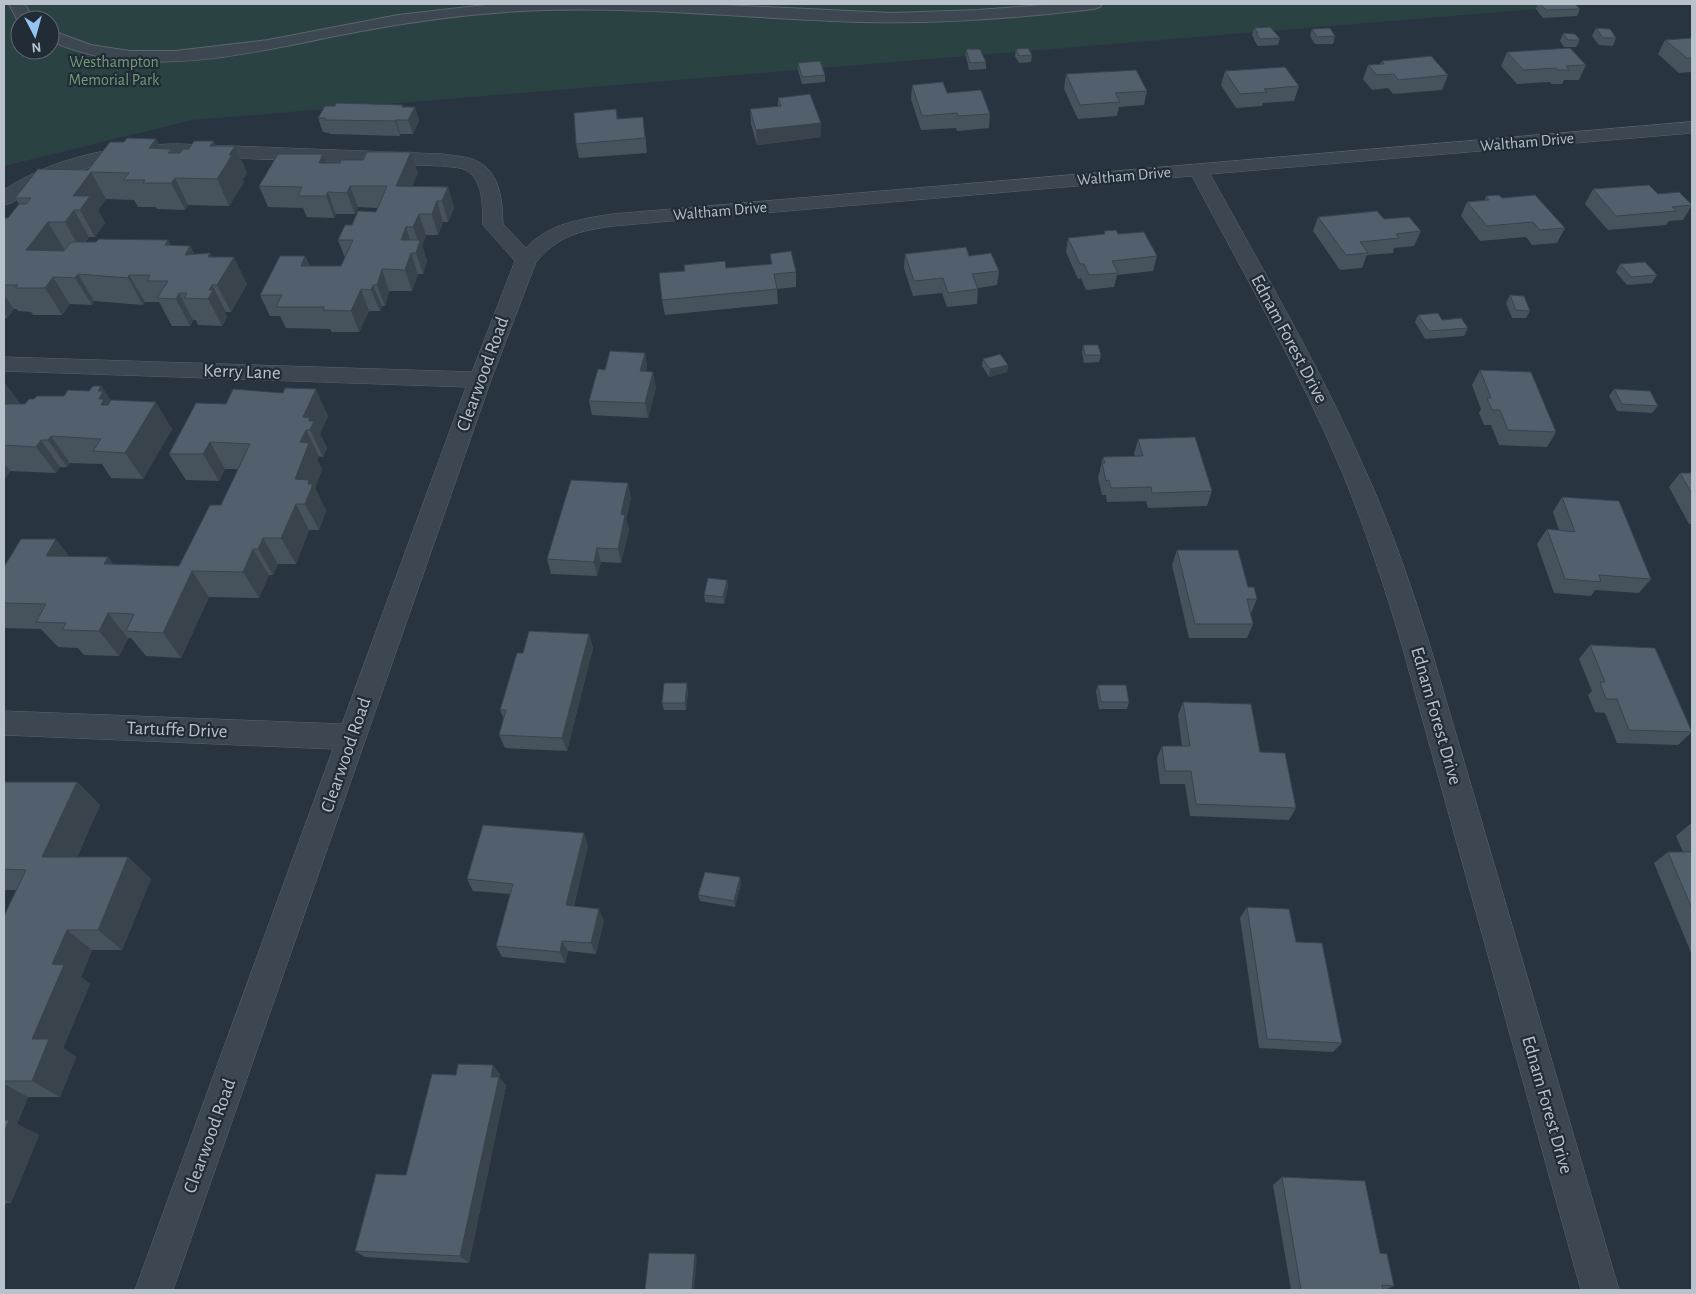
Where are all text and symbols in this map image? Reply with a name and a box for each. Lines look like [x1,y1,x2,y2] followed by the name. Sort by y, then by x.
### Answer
[10,10,60,60] north arrow
[31,39,42,54] text: N
[69,54,160,88] park label: Westhampton Memorial Park
[1479,130,1575,154] street label: Waltham Drive
[1076,164,1172,188] street label: Waltham Drive
[672,199,768,223] street label: Waltham Drive
[1247,272,1331,406] street label: Ednam Forest Drive
[454,314,513,434] street label: Clearwood Road
[203,361,281,383] street label: Kerry Lane
[1407,645,1465,787] street label: Ednam Forest Drive
[317,695,375,815] street label: Clearwood Road
[126,719,228,741] street label: Tartuffe Drive
[1518,1034,1576,1176] street label: Ednam Forest Drive
[181,1076,240,1196] street label: Clearwood Road

